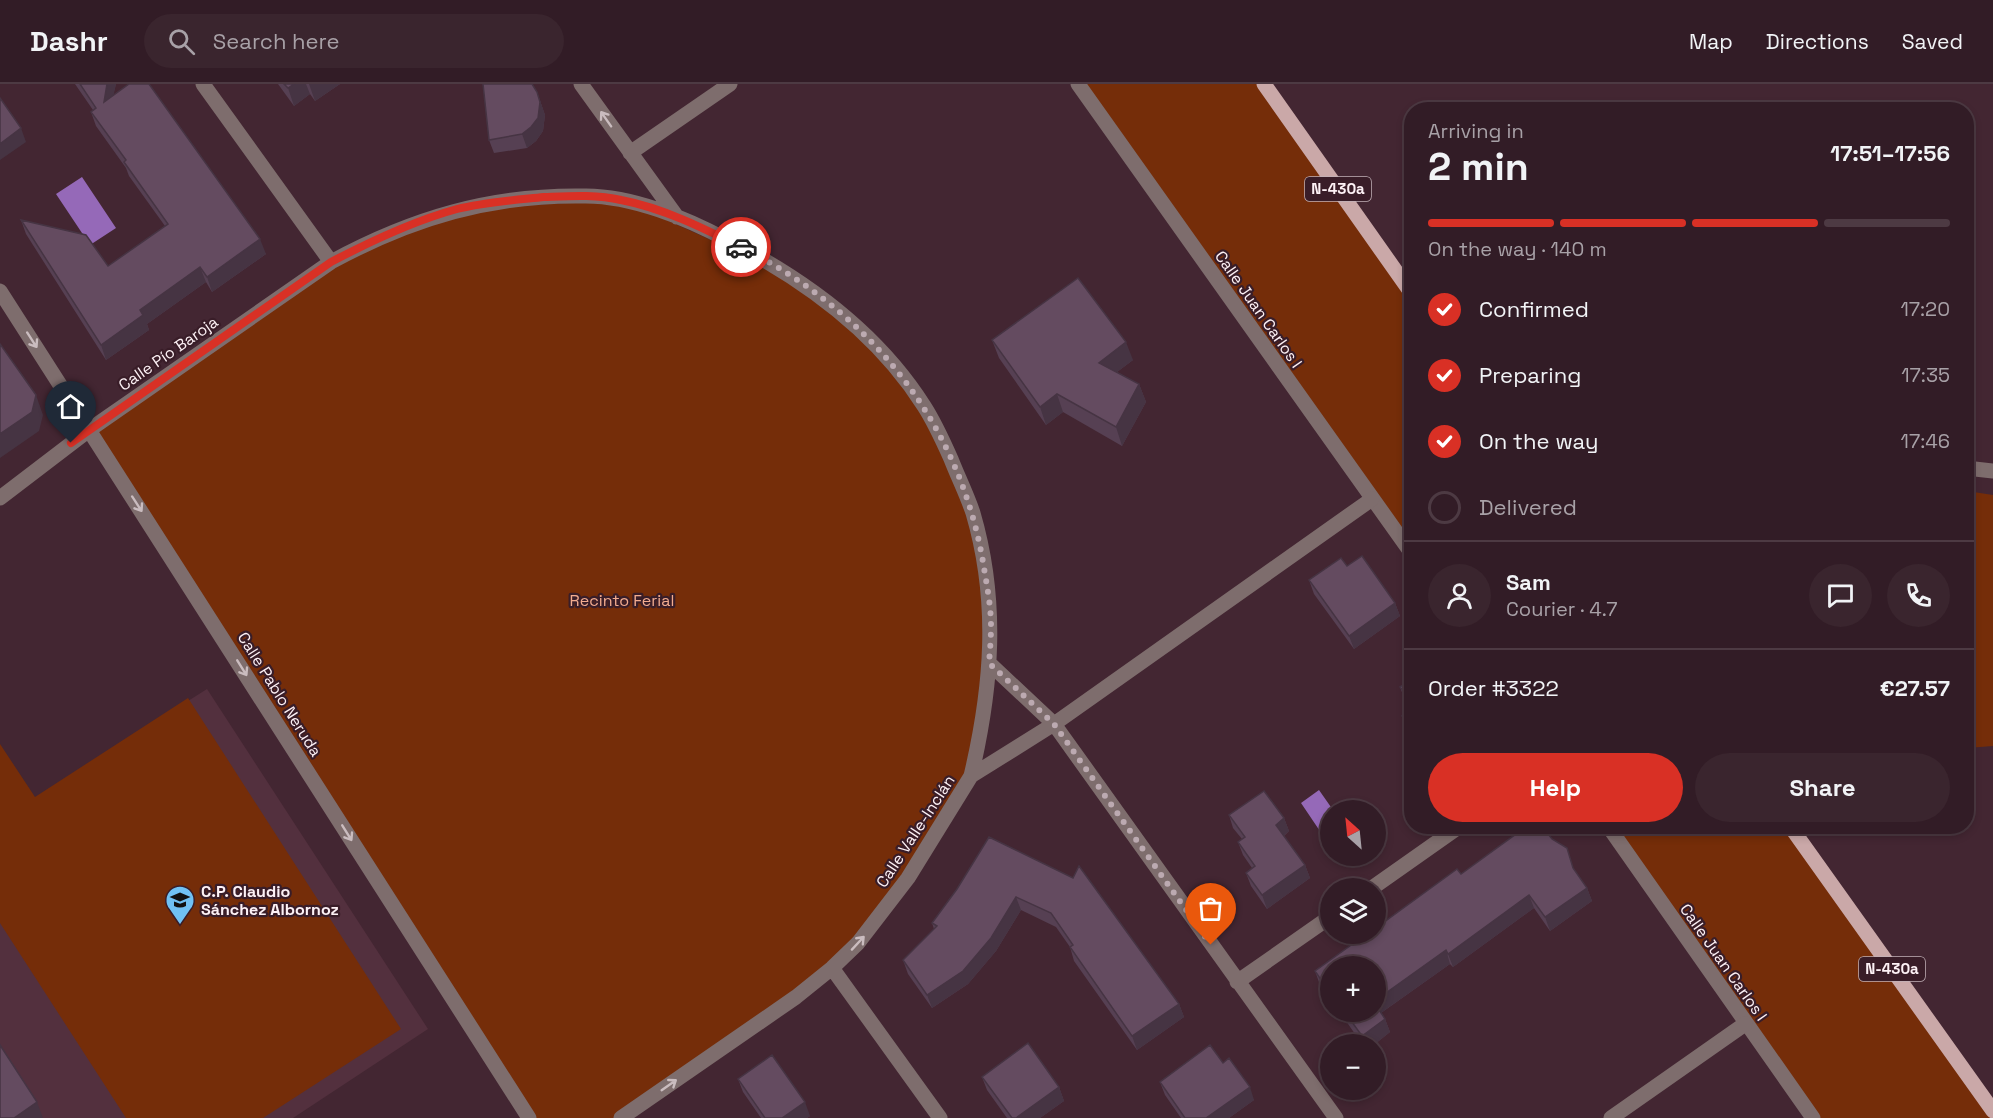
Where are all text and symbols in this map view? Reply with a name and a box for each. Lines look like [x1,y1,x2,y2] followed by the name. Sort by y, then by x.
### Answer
[144,14,564,68] search box
[30,23,108,59] text: Dashr
[165,25,198,58] icon: search
[213,27,340,55] text: Search here
[1689,28,1733,55] text: Map
[1766,28,1869,55] text: Directions
[1902,28,1963,55] text: Saved
[600,111,612,127] one-way arrow
[1428,118,1524,144] text: Arriving in
[1830,139,1950,167] text: 17:51–17:56
[1428,142,1529,191] text: 2 min
[1305,177,1371,201] road number: N-430a
[711,217,771,277] courier
[725,231,758,264] icon: car
[1428,236,1607,262] text: On the way · 140 m
[1210,246,1307,372] street label: Calle Juan Carlos I
[1428,293,1461,326] icon: check
[1479,295,1589,323] text: Confirmed
[1900,296,1950,322] text: 17:20
[114,311,222,396] street label: Calle Pío Baroja
[26,331,38,348] one-way arrow
[1428,359,1461,392] icon: check
[1479,361,1581,389] text: Preparing
[1901,362,1950,388] text: 17:35
[45,381,96,443] pin
[54,390,87,423] icon: home
[1428,425,1461,458] icon: check
[1479,427,1598,455] text: On the way
[1901,428,1950,454] text: 17:46
[1479,493,1577,521] text: Delivered
[131,495,143,512] one-way arrow
[1428,564,1491,627] button: person
[1809,564,1872,627] button: chat
[1887,564,1950,627] button: phone
[1506,568,1551,596] text: Sam
[570,590,674,611] park label: Recinto Ferial
[1506,596,1617,622] text: Courier · 4.7
[233,628,326,761] street label: Calle Pablo Neruda
[236,660,248,676] one-way arrow
[1428,674,1559,702] text: Order #3322
[1880,674,1950,702] text: €27.57
[1428,753,1683,822] button: Help
[1695,753,1950,822] button: Share
[871,771,960,892] street label: Calle Valle-Inclán
[1320,800,1386,866] north arrow
[1320,800,1386,1100] map controls
[341,824,353,841] one-way arrow
[1320,878,1386,944] button: layers
[201,881,339,920] place label: C.P. Claudio Sánchez Albornoz
[1185,883,1236,945] pin
[164,884,196,926] school or university icon: C.P. Claudio Sánchez Albornoz
[1194,892,1227,925] icon: bag
[1675,899,1772,1025] street label: Calle Juan Carlos I
[851,935,865,950] one-way arrow
[1320,956,1386,1022] button: +
[1859,957,1925,981] road number: N-430a
[1320,1034,1386,1100] button: −
[660,1079,676,1091] one-way arrow

